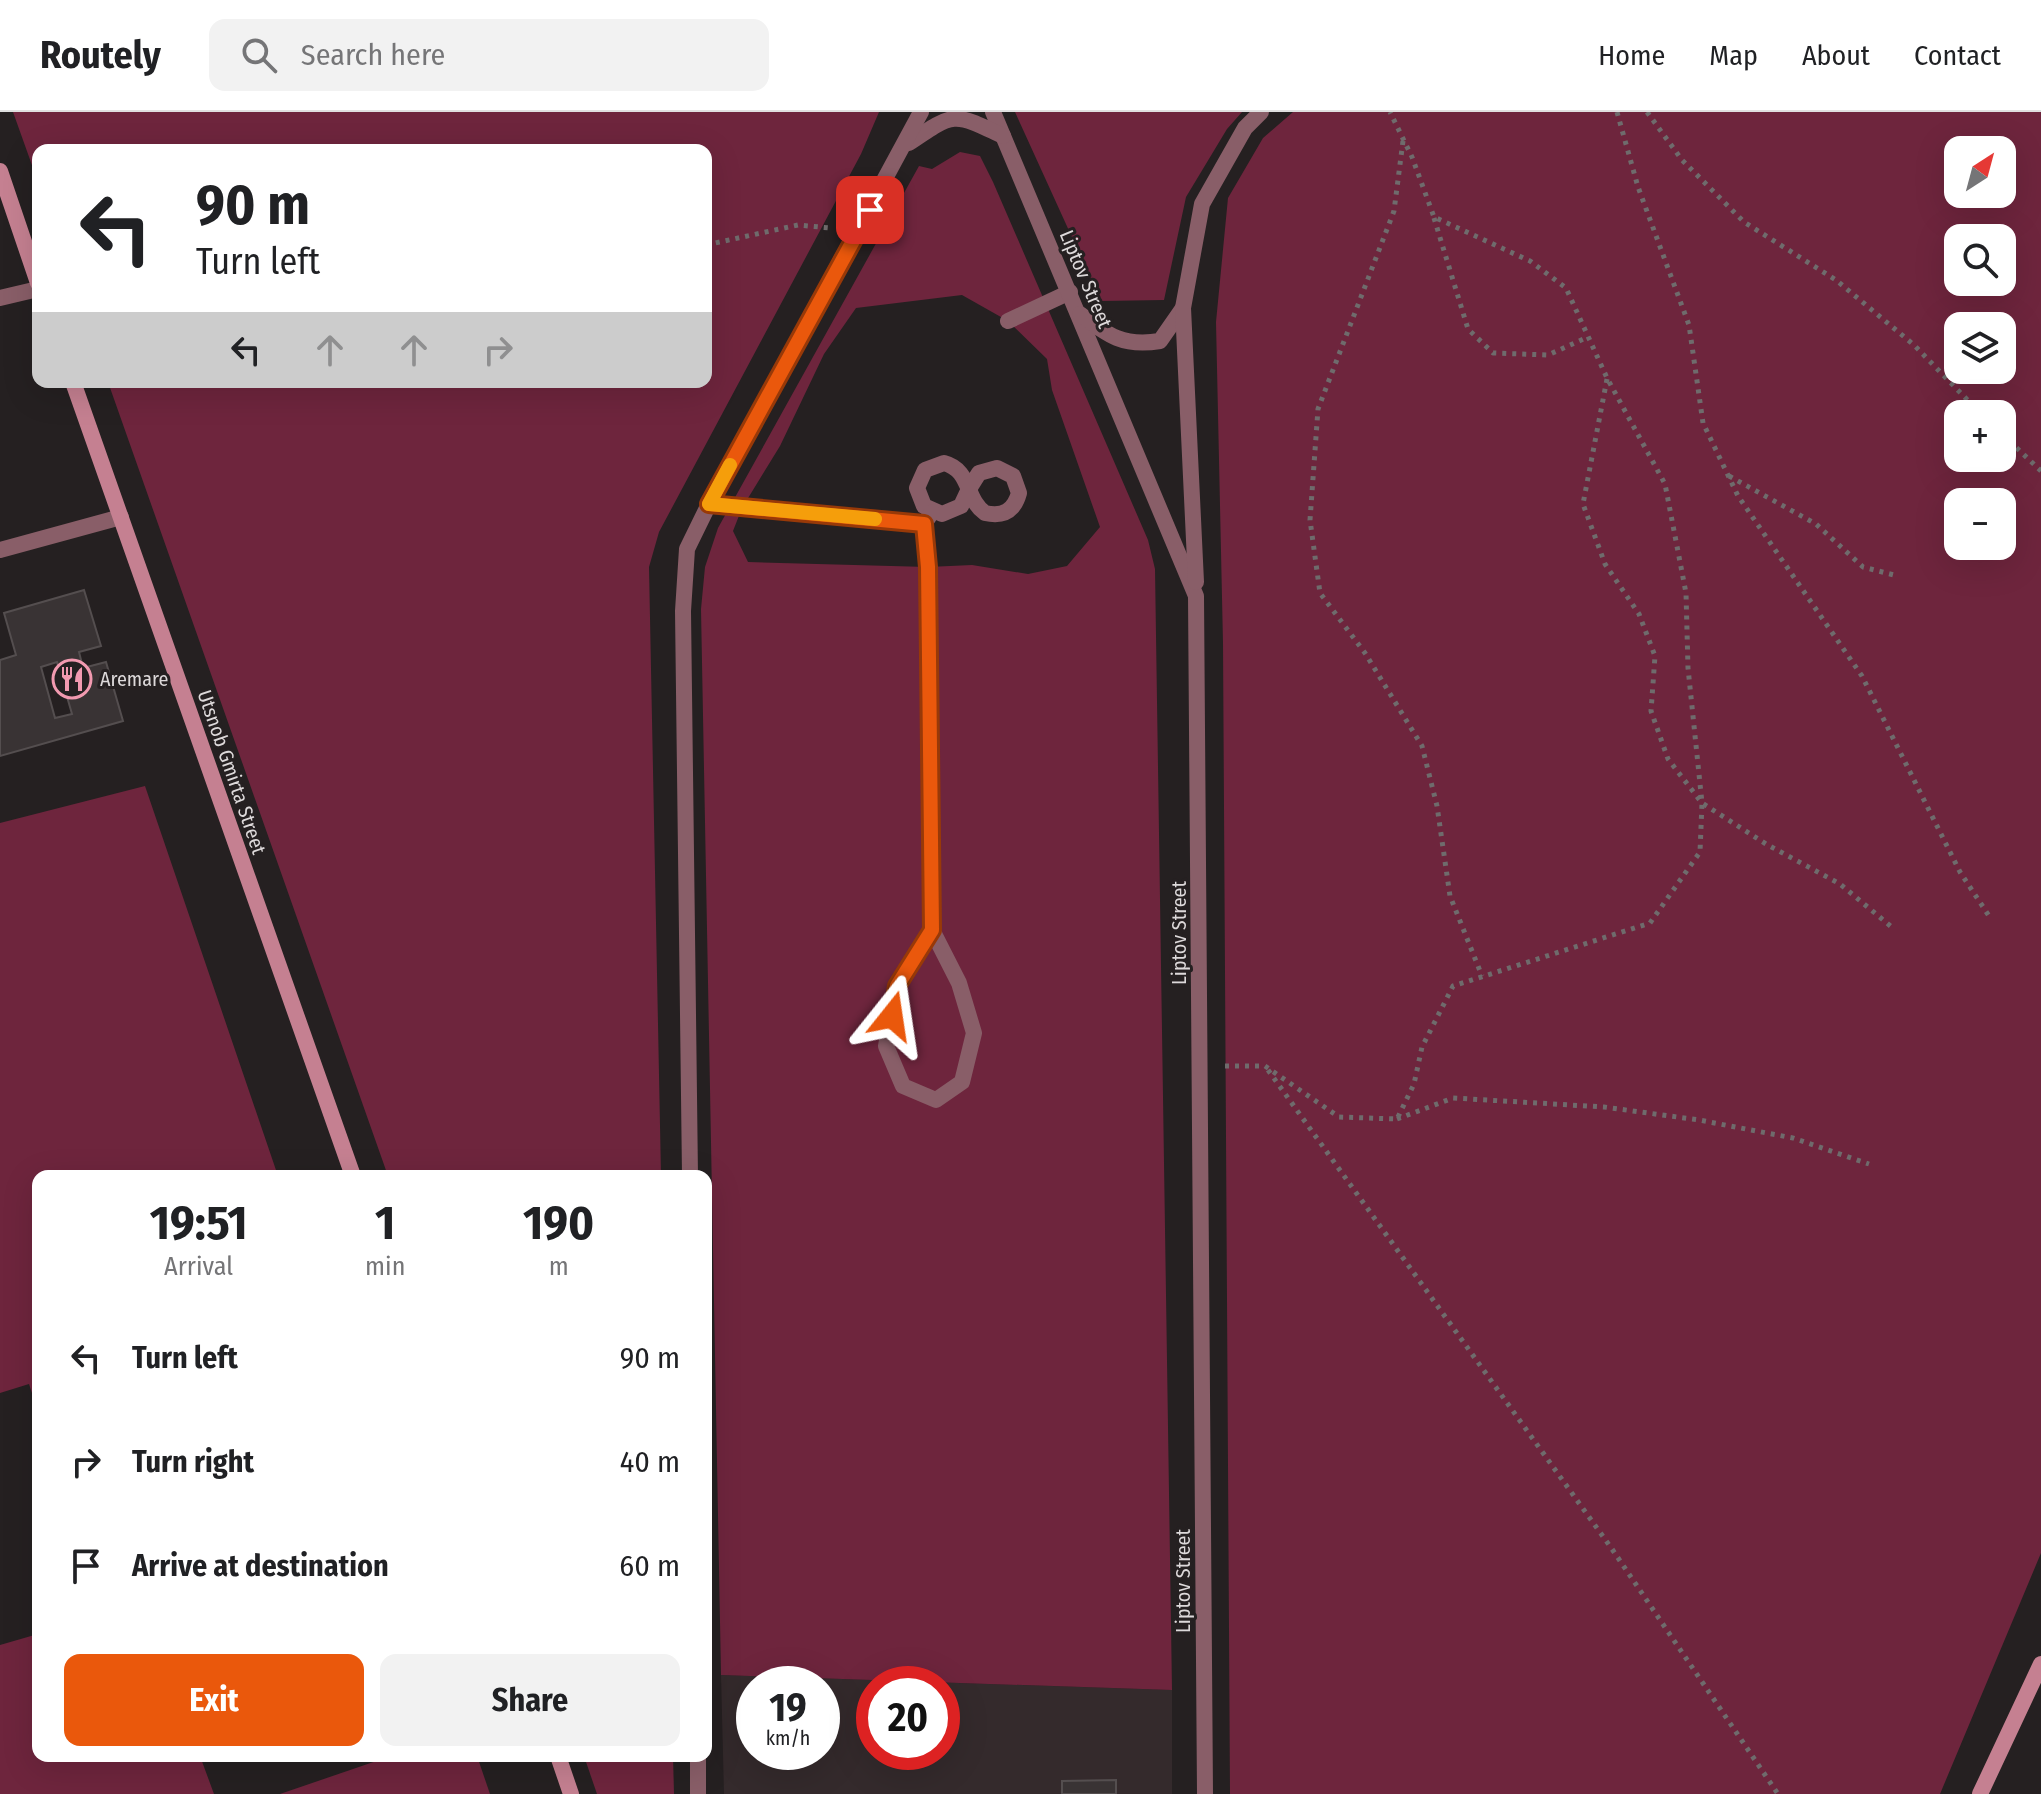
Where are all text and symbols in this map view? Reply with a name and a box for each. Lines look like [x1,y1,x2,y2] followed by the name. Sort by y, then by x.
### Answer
[209,19,769,91] search box
[40,32,161,78] text: Routely
[237,33,281,77] icon: search
[301,37,445,73] text: Search here
[1598,39,1665,72] text: Home
[1709,39,1758,72] text: Map
[1802,39,1870,72] text: About
[1914,39,2001,72] text: Contact
[1944,136,2016,208] north arrow
[1944,136,2016,560] map controls
[196,172,310,239] text: 90 m
[64,176,168,280] icon: left
[836,176,904,244] pin
[848,188,892,232] icon: arrive
[1944,224,2016,296] button: search
[1055,226,1118,332] street label: Liptov Street
[196,240,320,284] text: Turn left
[1944,312,2016,384] button: layers
[224,328,268,372] icon: left
[308,328,352,372] icon: ahead
[392,328,436,372] icon: ahead
[476,328,520,372] icon: right
[1944,400,2016,472] button: +
[1944,488,2016,560] button: −
[51,658,93,700] restaurant icon: Aremare
[100,667,168,691] place label: Aremare
[193,687,272,858] street label: Utsnob Gmirta Street
[1167,881,1191,985] street label: Liptov Street
[850,974,934,1058] position arrow
[150,1194,247,1252] text: 19:51
[375,1194,395,1252] text: 1
[523,1194,594,1252] text: 190
[164,1251,233,1282] text: Arrival
[365,1251,405,1282] text: min
[549,1251,569,1282] text: m
[64,1336,108,1380] icon: left
[132,1340,238,1376] text: Turn left
[620,1340,680,1376] text: 90 m
[64,1440,108,1484] icon: right
[132,1444,254,1480] text: Turn right
[620,1444,680,1480] text: 40 m
[1171,1529,1195,1633] street label: Liptov Street
[64,1544,108,1588] icon: arrive
[132,1548,389,1584] text: Arrive at destination
[619,1548,680,1584] text: 60 m
[64,1654,364,1746] button: Exit
[380,1654,680,1746] button: Share
[856,1666,960,1770] speed limit sign: 20
[769,1684,807,1732] text: 19
[766,1726,810,1750] text: km/h

